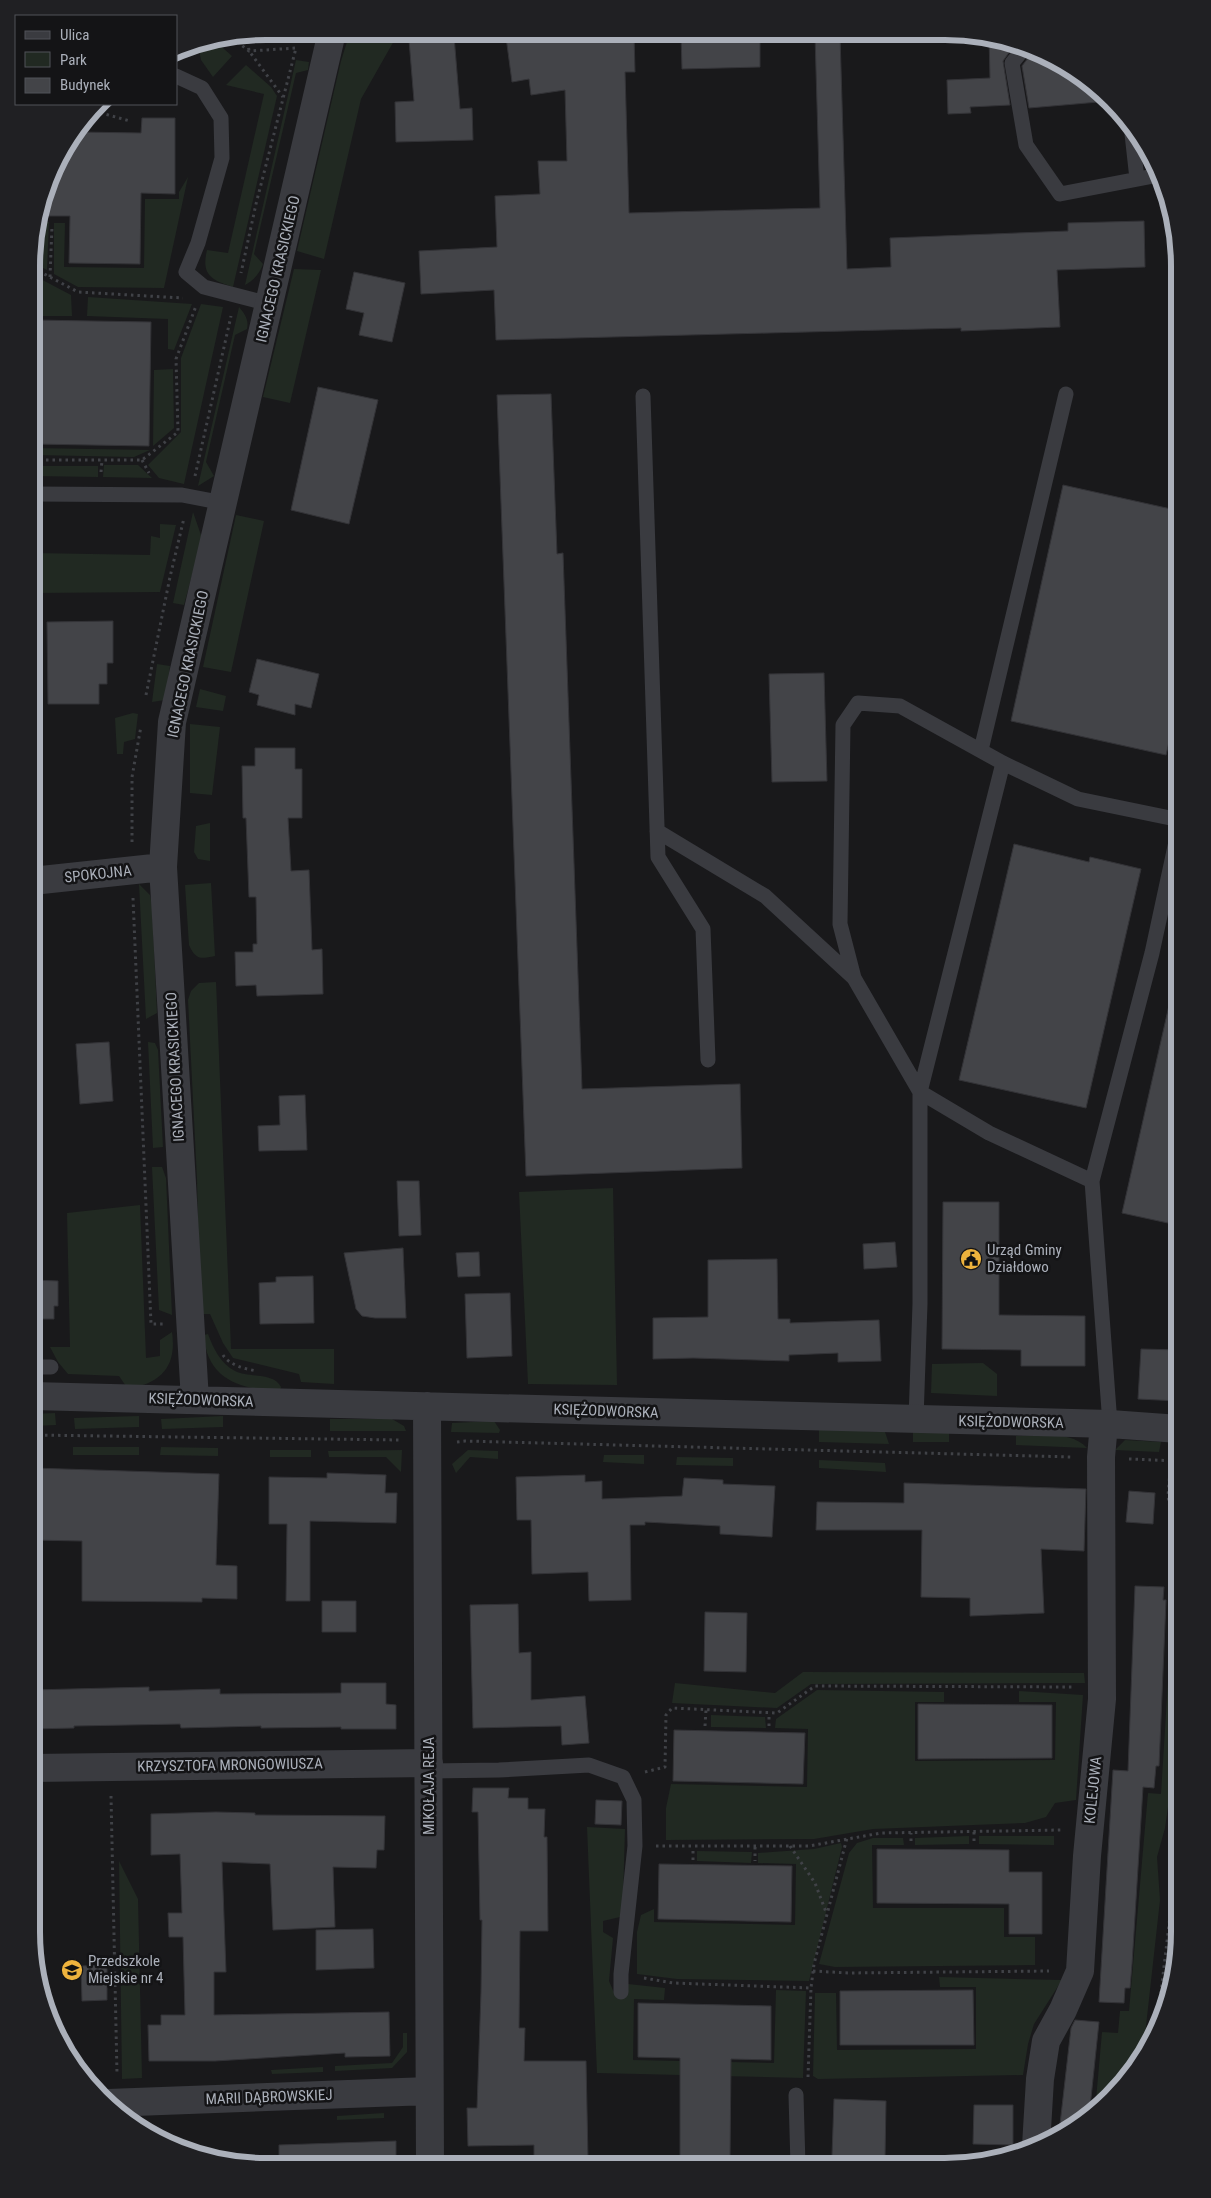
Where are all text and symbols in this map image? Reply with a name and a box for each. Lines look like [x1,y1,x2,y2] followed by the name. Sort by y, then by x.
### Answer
[15,15,178,105] legend
[60,26,89,44] text: Ulica
[60,51,87,69] text: Park
[60,76,110,94] text: Budynek
[252,194,304,344] street label: IGNACEGO KRASICKIEGO
[164,589,212,739] street label: IGNACEGO KRASICKIEGO
[64,861,133,886] street label: SPOKOJNA
[162,992,188,1142] street label: IGNACEGO KRASICKIEGO
[987,1241,1062,1276] place label: Urząd Gminy Działdowo
[959,1247,983,1271] public building icon: Urząd Gminy Działdowo
[148,1389,254,1411] street label: KSIĘŻODWORSKA
[553,1400,659,1422] street label: KSIĘŻODWORSKA
[958,1412,1064,1432] street label: KSIĘŻODWORSKA
[420,1737,438,1835] street label: MIKOŁAJA REJA
[137,1754,323,1776] street label: KRZYSZTOFA MRONGOWIUSZA
[1081,1755,1106,1825] street label: KOLEJOWA
[88,1952,163,1987] place label: Przedszkole Miejskie nr 4
[60,1958,84,1982] school or university icon: Przedszkole Miejskie nr 4
[205,2086,333,2108] street label: MARII DĄBROWSKIEJ

